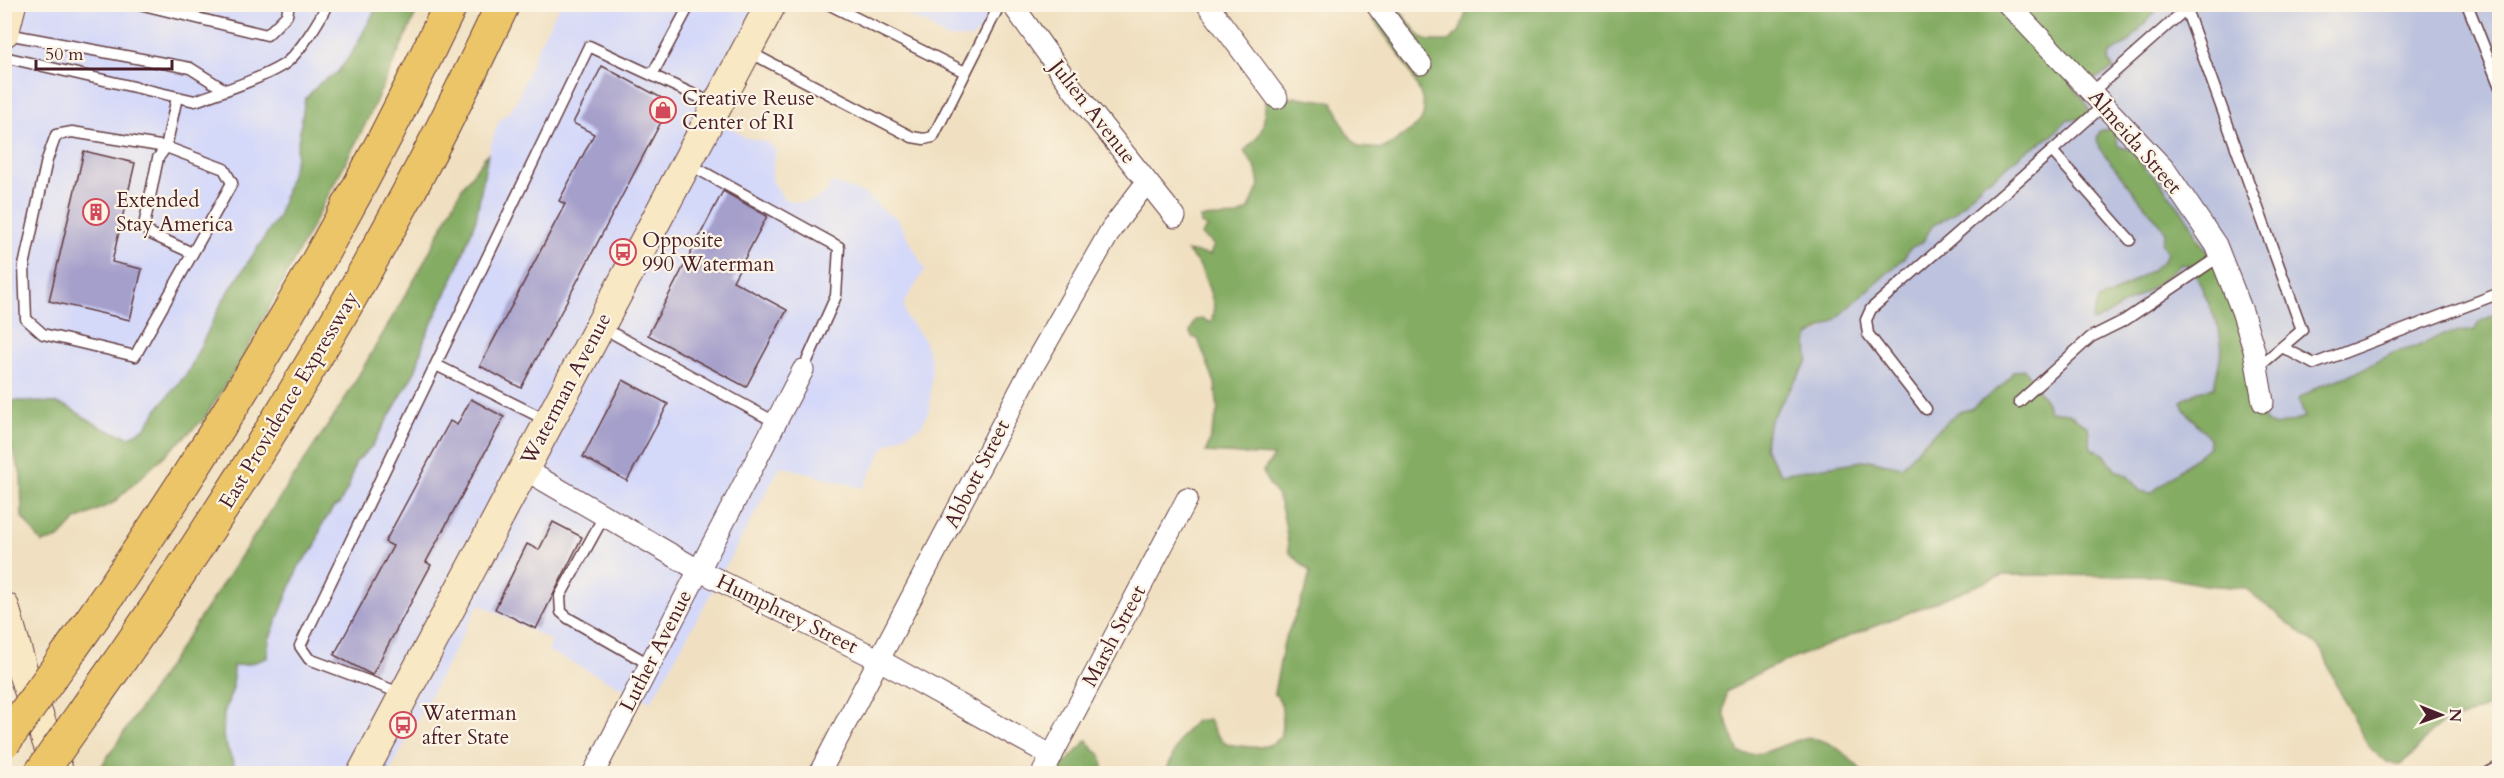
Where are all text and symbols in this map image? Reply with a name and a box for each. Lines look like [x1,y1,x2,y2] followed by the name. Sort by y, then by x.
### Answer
[36,33,172,71] scale bar
[45,42,84,67] text: 50 m
[1041,51,1143,170] street label: Julien Avenue
[2081,83,2189,201] street label: Almeida Street
[682,84,815,137] place label: Creative Reuse Center of RI
[648,95,678,125] shop icon: Creative Reuse Center of RI
[116,186,233,239] place label: Extended Stay America
[81,197,111,227] building icon: Extended Stay America
[642,226,775,279] place label: Opposite 990 Waterman
[608,237,638,267] bus stop icon: Opposite 990 Waterman
[212,286,366,514] street label: East Providence Expressway
[513,308,618,471] street label: Waterman Avenue
[937,414,1017,533] street label: Abbott Street
[711,567,863,661] street label: Humphrey Street
[1075,580,1153,692] street label: Marsh Street
[613,585,699,717] street label: Luther Avenue
[2411,685,2471,745] north arrow
[421,699,517,752] place label: Waterman after State
[2444,708,2466,722] text: N
[388,710,418,740] bus stop icon: Waterman after State

